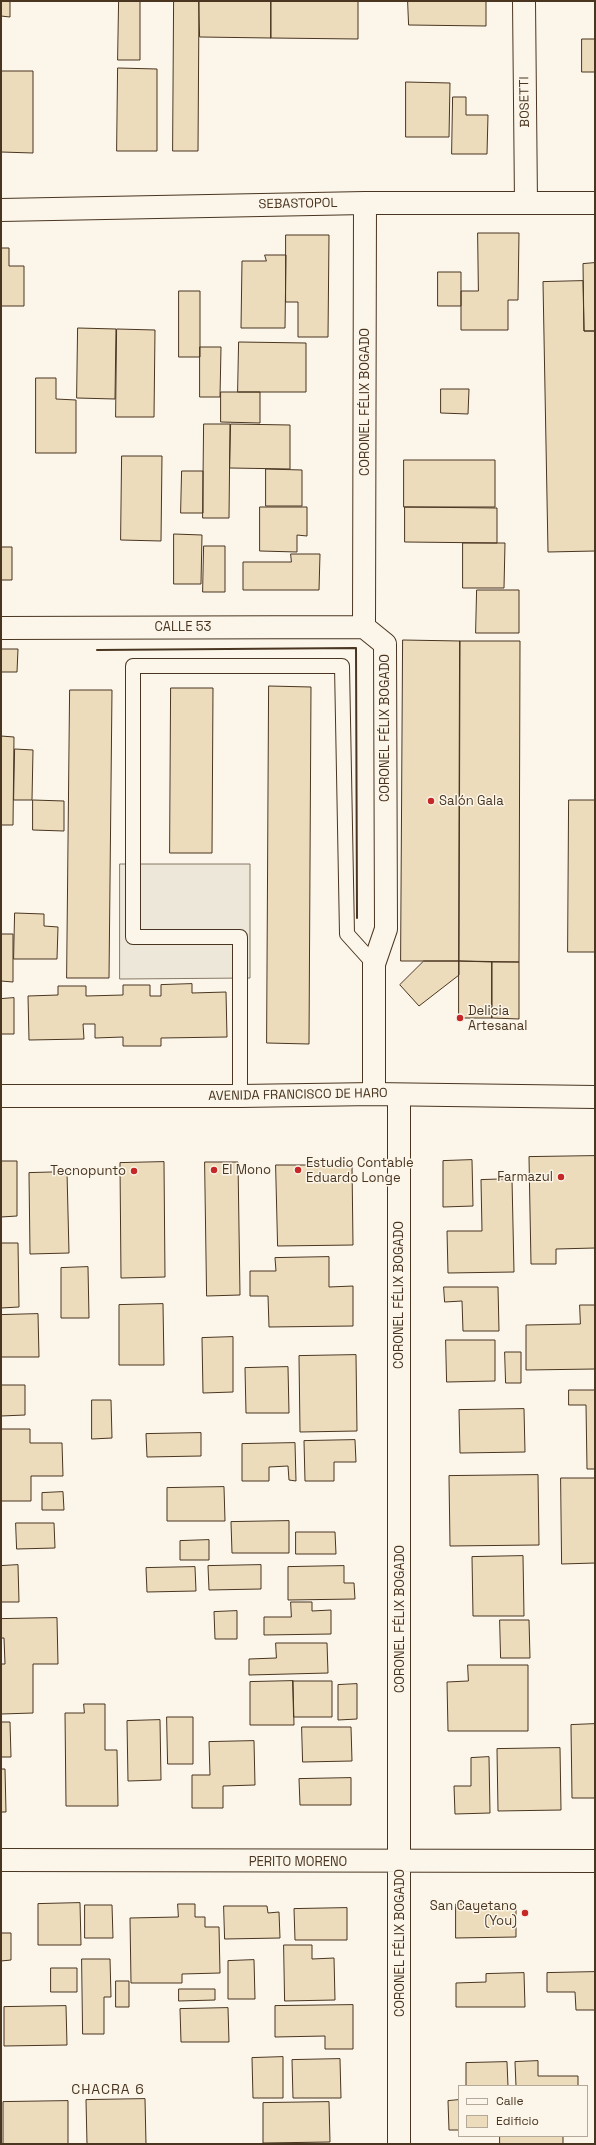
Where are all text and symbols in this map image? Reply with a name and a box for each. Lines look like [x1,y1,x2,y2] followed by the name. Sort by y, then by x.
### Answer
[517,76,533,128] street label: BOSETTI
[258,196,338,212] street label: SEBASTOPOL
[357,328,373,476] street label: CORONEL FÉLIX BOGADO
[155,619,211,635] street label: CALLE 53
[377,654,393,802] street label: CORONEL FÉLIX BOGADO
[439,793,504,809] place label: Salón Gala
[426,796,436,806] marker: Salón Gala
[468,1003,527,1034] place label: Delicia Artesanal
[455,1013,465,1023] marker: Delicia Artesanal
[208,1086,388,1104] street label: AVENIDA FRANCISCO DE HARO
[306,1155,414,1186] place label: Estudio Contable Eduardo Longe
[222,1162,271,1178] place label: El Mono
[50,1163,126,1179] place label: Tecnopunto
[209,1165,219,1175] marker: El Mono
[293,1165,303,1175] marker: Estudio Contable Eduardo Longe
[129,1166,139,1176] marker: Tecnopunto
[497,1169,553,1185] place label: Farmazul
[556,1172,566,1182] marker: Farmazul
[391,1221,407,1369] street label: CORONEL FÉLIX BOGADO
[392,1545,408,1693] street label: CORONEL FÉLIX BOGADO
[249,1854,347,1870] street label: PERITO MORENO
[392,1869,408,2017] street label: CORONEL FÉLIX BOGADO
[430,1898,517,1929] place label: San Cayetano (You)
[520,1908,530,1918] marker: San Cayetano (You)
[71,2082,145,2098] district label: CHACRA 6
[458,2085,588,2137] legend
[496,2093,524,2109] text: Calle
[496,2113,539,2129] text: Edificio

